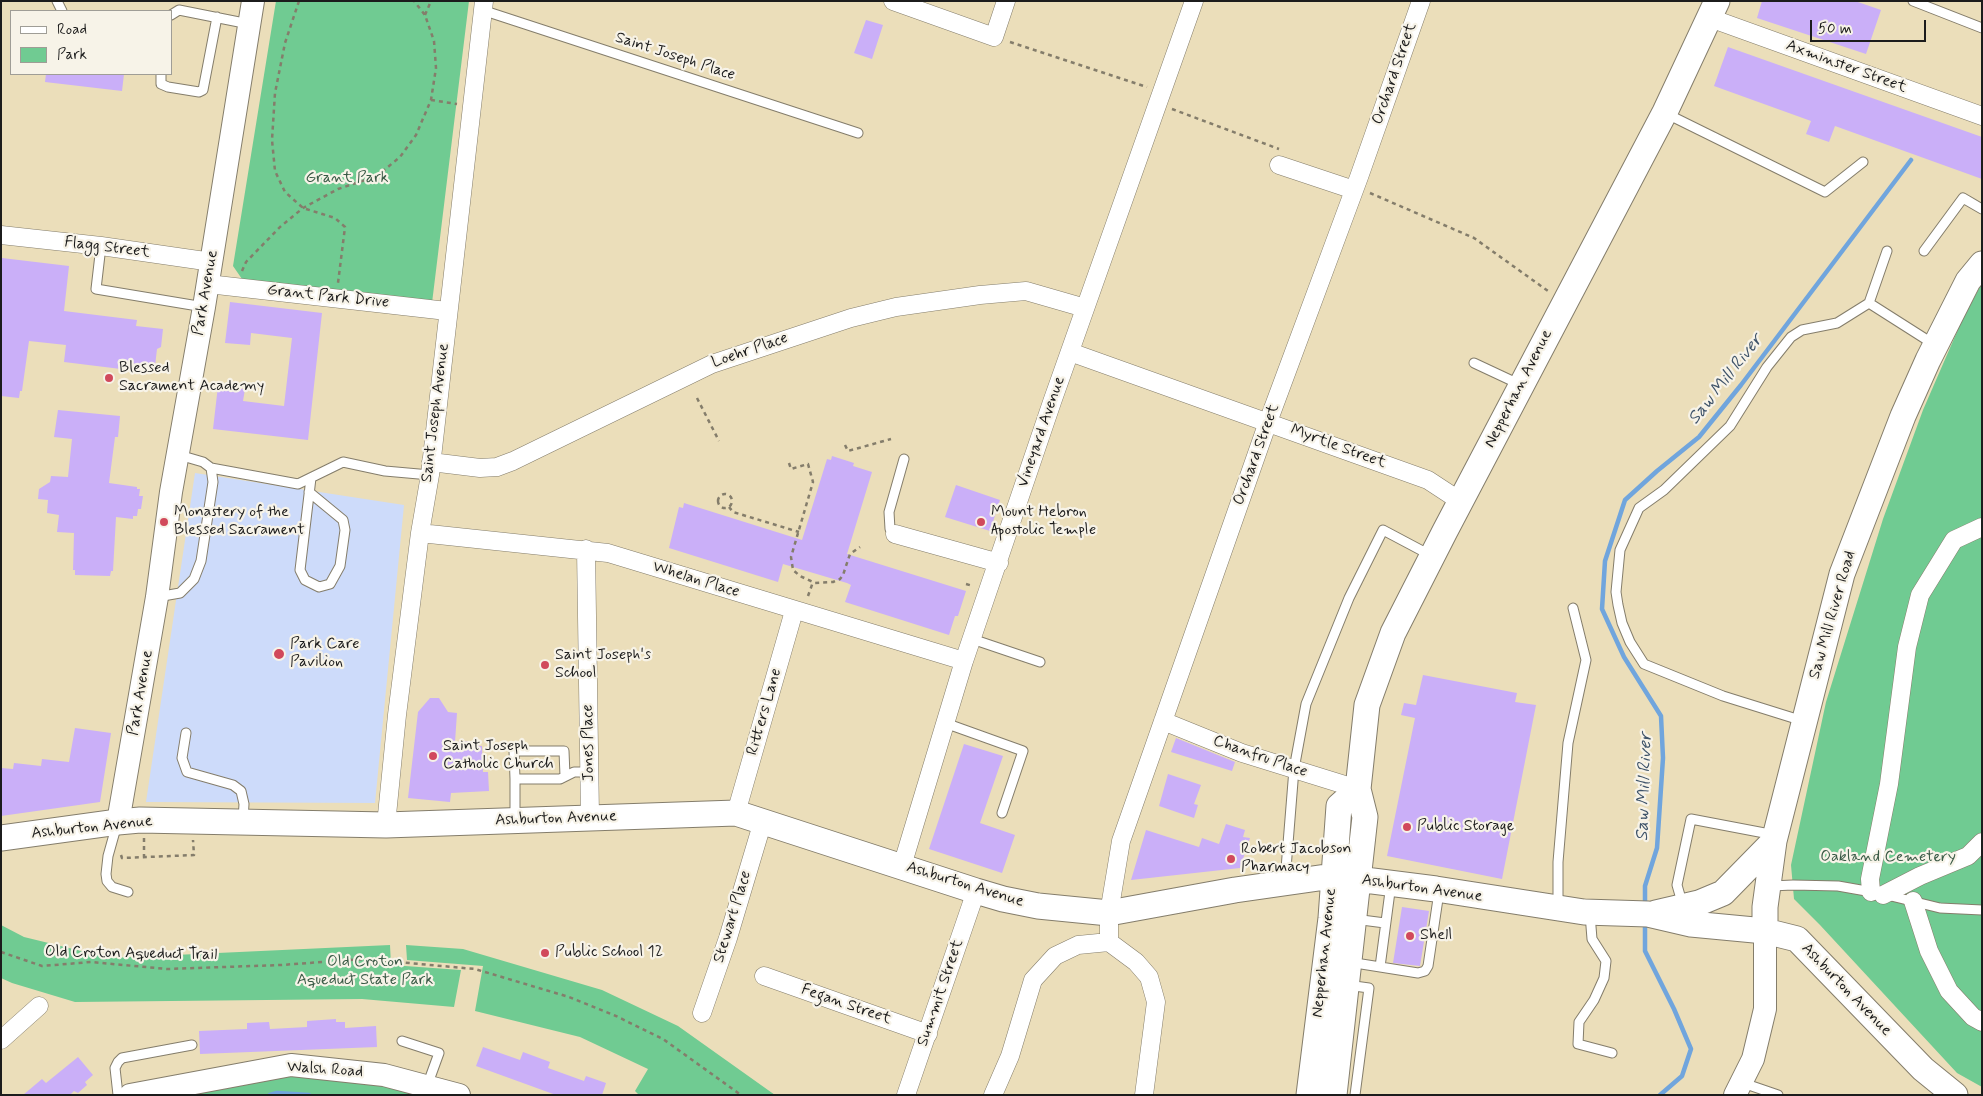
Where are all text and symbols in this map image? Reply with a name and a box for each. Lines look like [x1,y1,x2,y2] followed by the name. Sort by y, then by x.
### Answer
[10,10,172,75] legend
[1813,10,1929,42] scale bar
[1818,19,1852,39] text: 50 m
[57,20,87,40] text: Road
[1369,21,1421,127] street label: Orchard Street
[613,29,737,85] street label: Saint Joseph Place
[1783,36,1909,98] street label: Axminster Street
[57,45,87,65] text: Park
[305,169,389,189] park label: Grant Park
[63,233,151,263] street label: Flagg Street
[189,249,223,337] street label: Park Avenue
[266,281,390,313] street label: Grant Park Drive
[1481,327,1557,451] street label: Nepperhan Avenue
[709,329,791,373] street label: Loehr Place
[1684,331,1768,429] water label: Saw Mill River
[418,342,454,484] street label: Saint Joseph Avenue
[119,359,264,397] place label: Blessed Sacrament Academy
[103,372,115,384] marker: Blessed Sacrament Academy
[1014,374,1070,490] street label: Vineyard Avenue
[1230,402,1284,508] street label: Orchard Street
[1288,421,1388,473] street label: Myrtle Street
[174,503,305,541] place label: Monastery of the Blessed Sacrament
[991,503,1096,541] place label: Mount Hebron Apostolic Temple
[158,516,170,528] marker: Monastery of the Blessed Sacrament
[975,516,987,528] marker: Mount Hebron Apostolic Temple
[1805,549,1861,681] street label: Saw Mill River Road
[650,558,742,602] street label: Whelan Place
[290,635,360,673] place label: Park Care Pavilion
[555,646,651,684] place label: Saint Joseph's School
[272,647,286,661] marker: Park Care Pavilion
[124,649,158,737] street label: Park Avenue
[539,659,551,671] marker: Saint Joseph's School
[743,666,787,758] street label: Ritters Lane
[579,704,599,782] street label: Jones Place
[1210,732,1310,782] street label: Chanfru Place
[1632,732,1658,842] water label: Saw Mill River
[443,737,554,775] place label: Saint Joseph Catholic Church
[427,750,439,762] marker: Saint Joseph Catholic Church
[495,807,617,831] street label: Ashburton Avenue
[30,812,154,844] street label: Ashburton Avenue
[1417,817,1514,837] place label: Public Storage
[1401,821,1413,833] marker: Public Storage
[1241,840,1352,878] place label: Robert Jacobson Pharmacy
[1820,848,1956,868] park label: Oakland Cemetery
[1225,853,1237,865] marker: Robert Jacobson Pharmacy
[904,858,1026,912] street label: Ashburton Avenue
[710,869,756,965] street label: Stewart Place
[1360,871,1484,907] street label: Ashburton Avenue
[1309,887,1341,1019] street label: Nepperhan Avenue
[1420,926,1452,946] place label: Shell
[1404,930,1416,942] marker: Shell
[914,937,968,1049] street label: Summit Street
[1797,940,1895,1040] street label: Ashburton Avenue
[45,943,217,965] street label: Old Croton Aqueduct Trail
[555,943,663,963] place label: Public School 12
[539,947,551,959] marker: Public School 12
[297,953,433,991] park label: Old Croton Aqueduct State Park
[798,981,894,1029] street label: Fegan Street
[286,1058,364,1082] street label: Walsh Road

